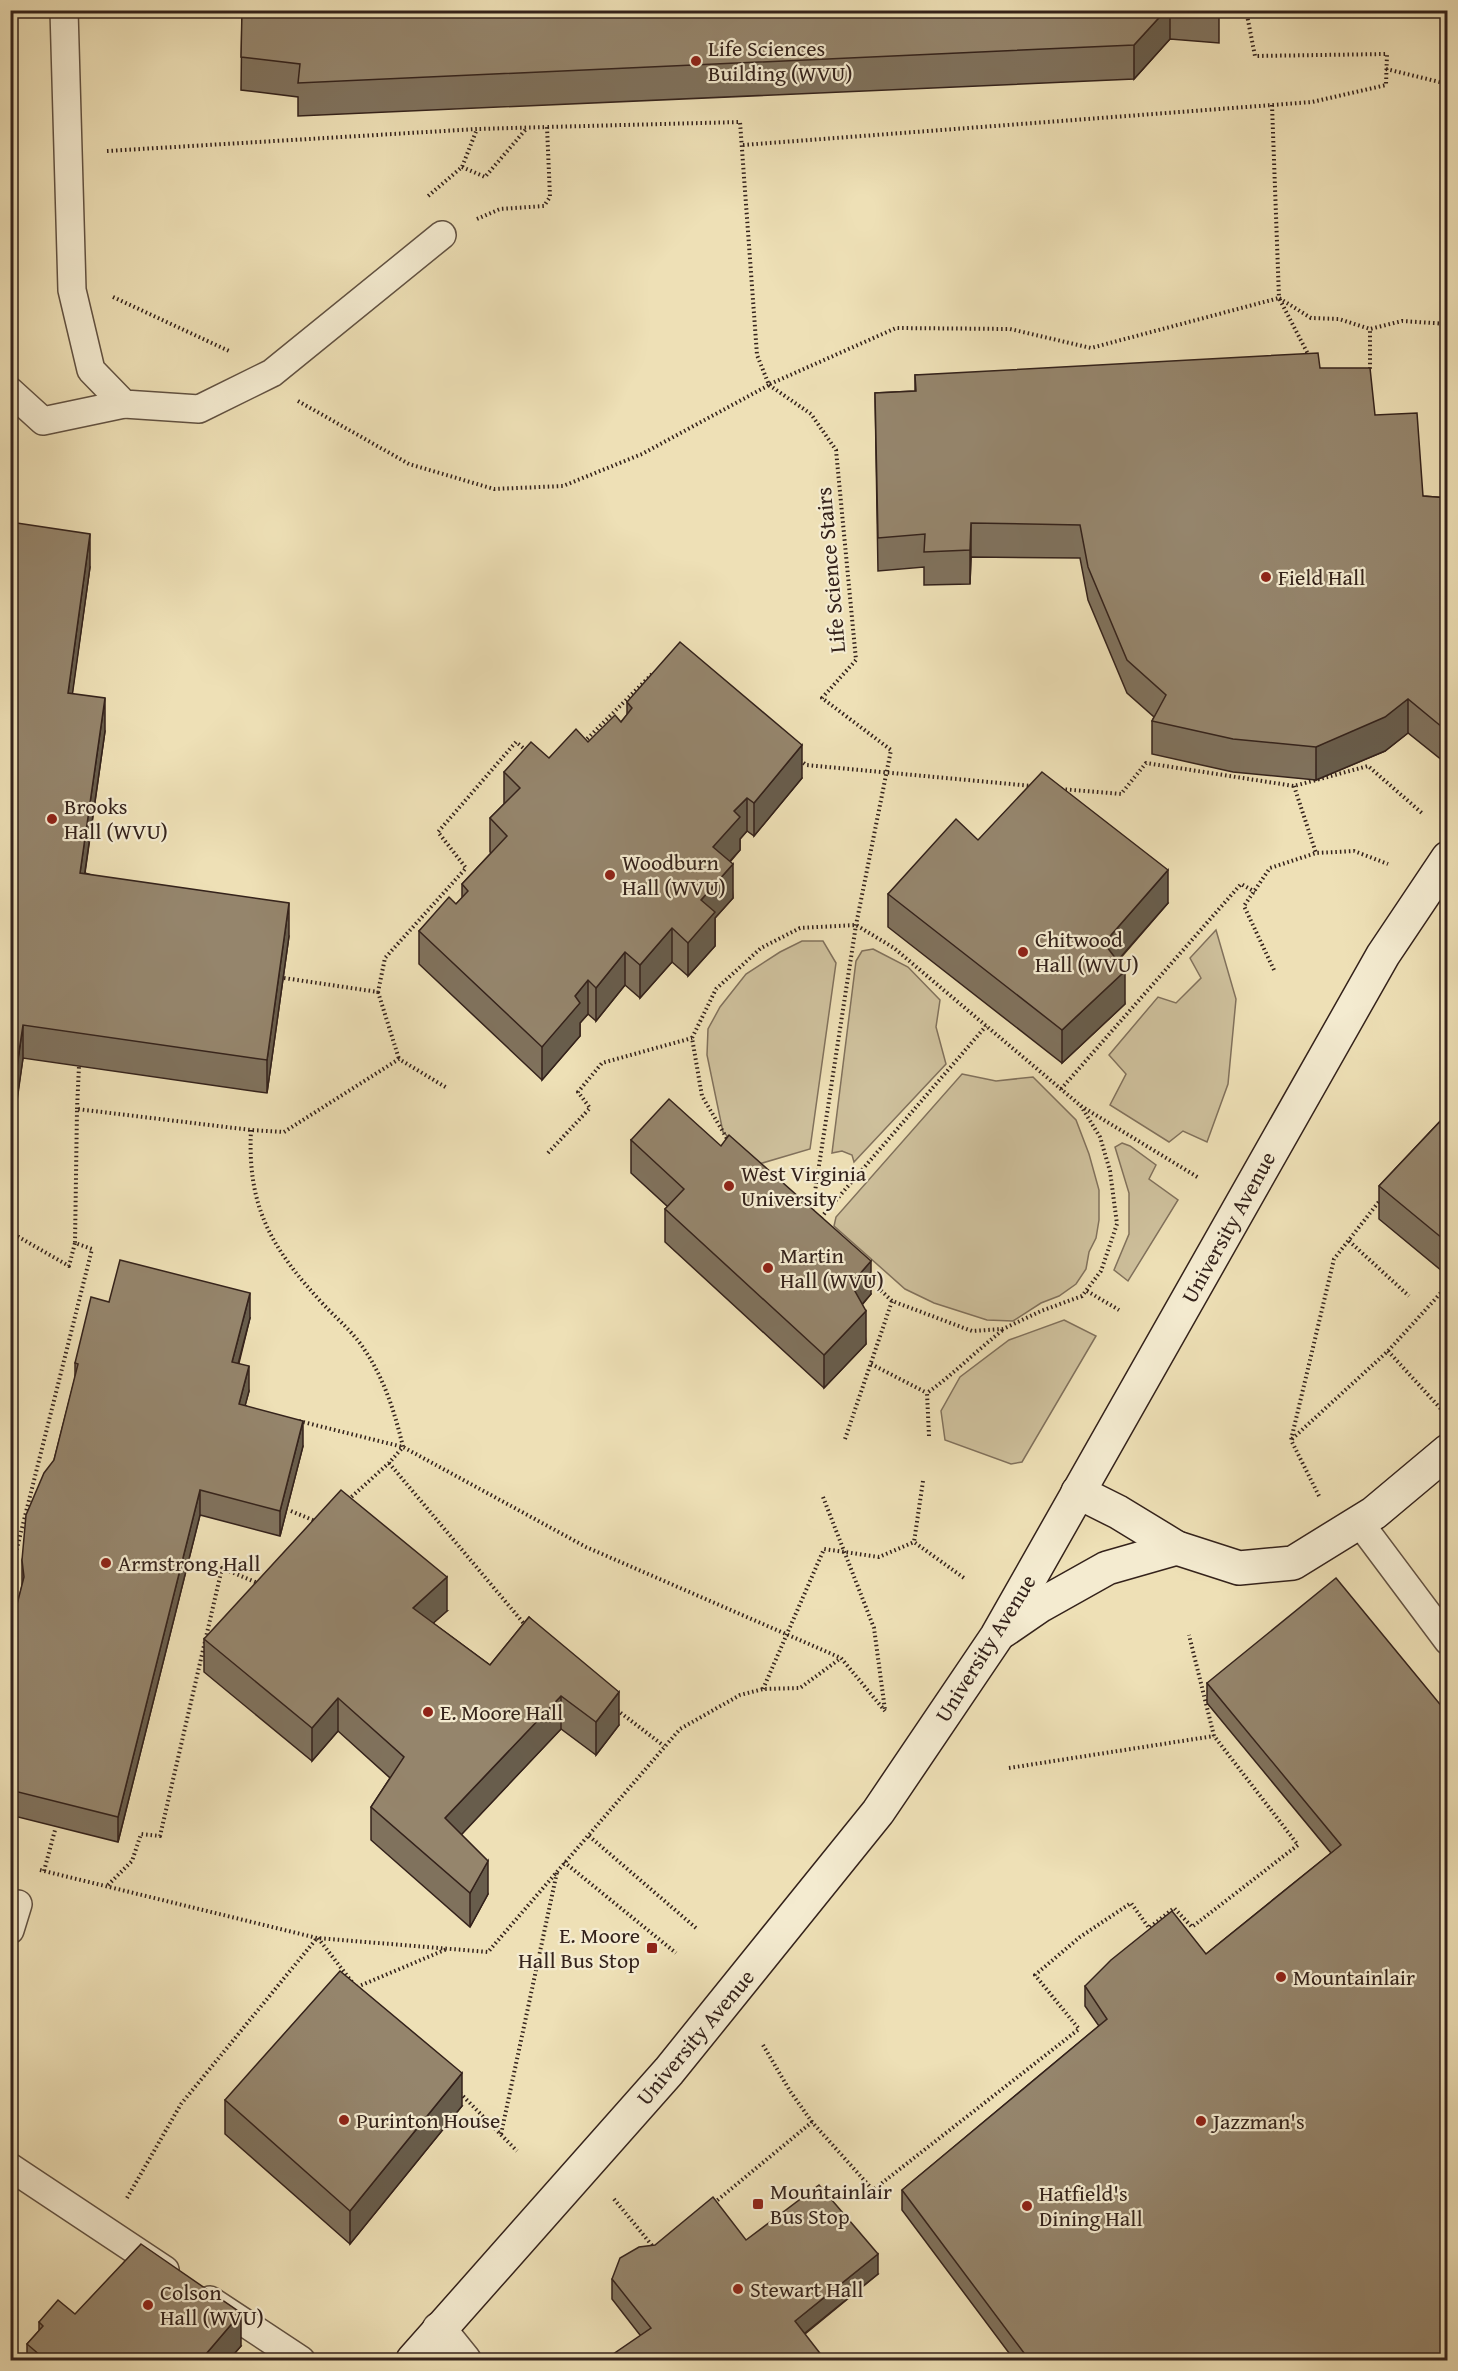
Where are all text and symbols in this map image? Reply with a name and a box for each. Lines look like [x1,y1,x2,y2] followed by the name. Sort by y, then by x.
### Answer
[708,32,853,89] place label: Life Sciences Building (WVU)
[689,54,703,68] marker: Life Sciences Building (WVU)
[807,486,853,654] street label: Life Science Stairs
[1278,561,1365,593] place label: Field Hall
[1259,570,1273,584] marker: Field Hall
[64,790,168,847] place label: Brooks Hall (WVU)
[45,812,59,826] marker: Brooks Hall (WVU)
[622,846,726,903] place label: Woodburn Hall (WVU)
[603,868,617,882] marker: Woodburn Hall (WVU)
[1035,923,1139,980] place label: Chitwood Hall (WVU)
[1016,945,1030,959] marker: Chitwood Hall (WVU)
[1173,1145,1283,1309] street label: University Avenue
[741,1157,867,1214] place label: West Virginia University
[722,1179,736,1193] marker: West Virginia University
[780,1239,884,1296] place label: Martin Hall (WVU)
[761,1261,775,1275] marker: Martin Hall (WVU)
[118,1547,260,1579] place label: Armstrong Hall
[99,1556,113,1570] marker: Armstrong Hall
[927,1568,1043,1728] street label: University Avenue
[440,1696,563,1728] place label: E. Moore Hall
[421,1705,435,1719] marker: E. Moore Hall
[518,1919,640,1976] place label: E. Moore Hall Bus Stop
[645,1941,659,1955] marker: E. Moore Hall Bus Stop
[1293,1961,1415,1993] place label: Mountainlair
[628,1962,762,2112] street label: University Avenue
[1274,1970,1288,1984] marker: Mountainlair
[356,2104,500,2136] place label: Purinton House
[1210,2105,1305,2137] place label: Jazzman's
[337,2113,351,2127] marker: Purinton House
[1194,2114,1208,2128] marker: Jazzman's
[770,2175,892,2232] place label: Mountainlair Bus Stop
[1039,2177,1143,2234] place label: Hatfield's Dining Hall
[751,2197,765,2211] marker: Mountainlair Bus Stop
[1020,2199,1034,2213] marker: Hatfield's Dining Hall
[750,2273,864,2305] place label: Stewart Hall
[160,2276,264,2333] place label: Colson Hall (WVU)
[731,2282,745,2296] marker: Stewart Hall
[141,2298,155,2312] marker: Colson Hall (WVU)

